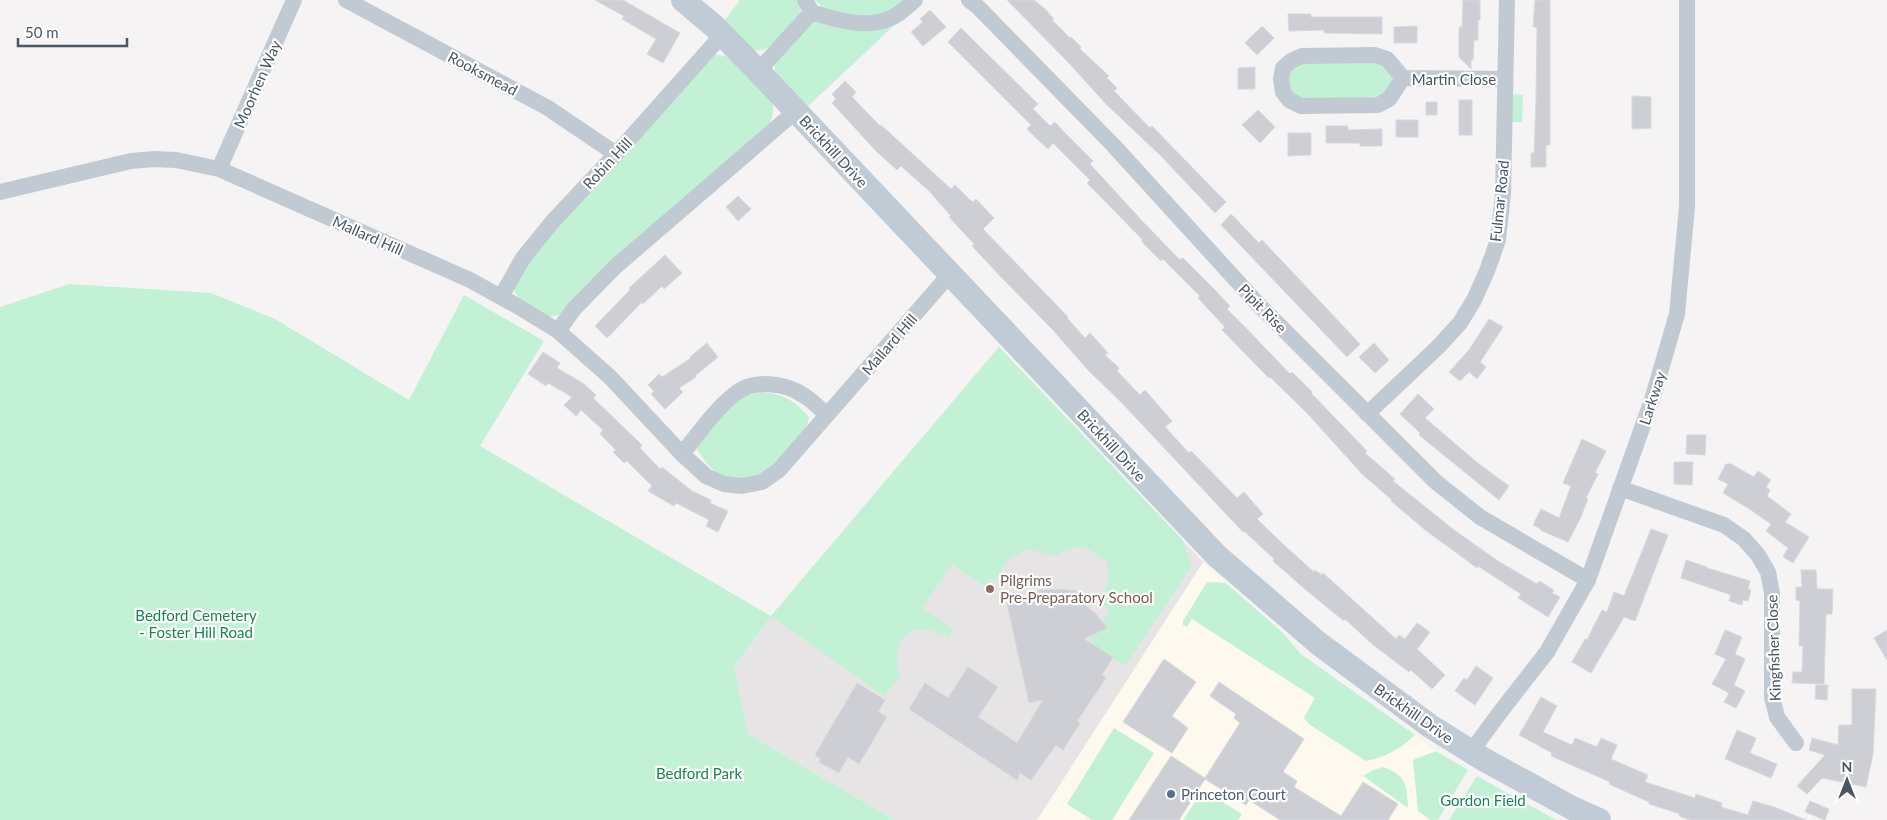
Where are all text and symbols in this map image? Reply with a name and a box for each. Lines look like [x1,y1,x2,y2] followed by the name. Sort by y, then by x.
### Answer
[18,15,126,47] scale bar
[25,23,59,41] text: 50 m
[230,37,284,131] street label: Moorhen Way
[445,47,521,99] street label: Rooksmead
[1412,70,1496,88] street label: Martin Close
[796,111,872,191] street label: Brickhill Drive
[579,134,635,192] street label: Robin Hill
[1486,159,1512,243] street label: Fulmar Road
[330,212,406,258] street label: Mallard Hill
[1235,280,1291,336] street label: Pipit Rise
[858,310,920,378] street label: Mallard Hill
[1635,369,1669,427] street label: Larkway
[1074,405,1150,485] street label: Brickhill Drive
[1000,571,1153,606] place label: Pilgrims Pre-Preparatory School
[984,583,996,595] marker: Pilgrims Pre-Preparatory School
[1762,594,1784,702] street label: Kingfisher Close
[135,606,257,641] park label: Bedford Cemetery - Foster Hill Road
[1371,679,1457,747] street label: Brickhill Drive
[1822,755,1872,805] north arrow
[1842,758,1852,775] text: N
[656,764,742,782] park label: Bedford Park
[1181,785,1286,803] place label: Princeton Court
[1165,788,1177,800] marker: Princeton Court
[1440,791,1526,809] park label: Gordon Field

